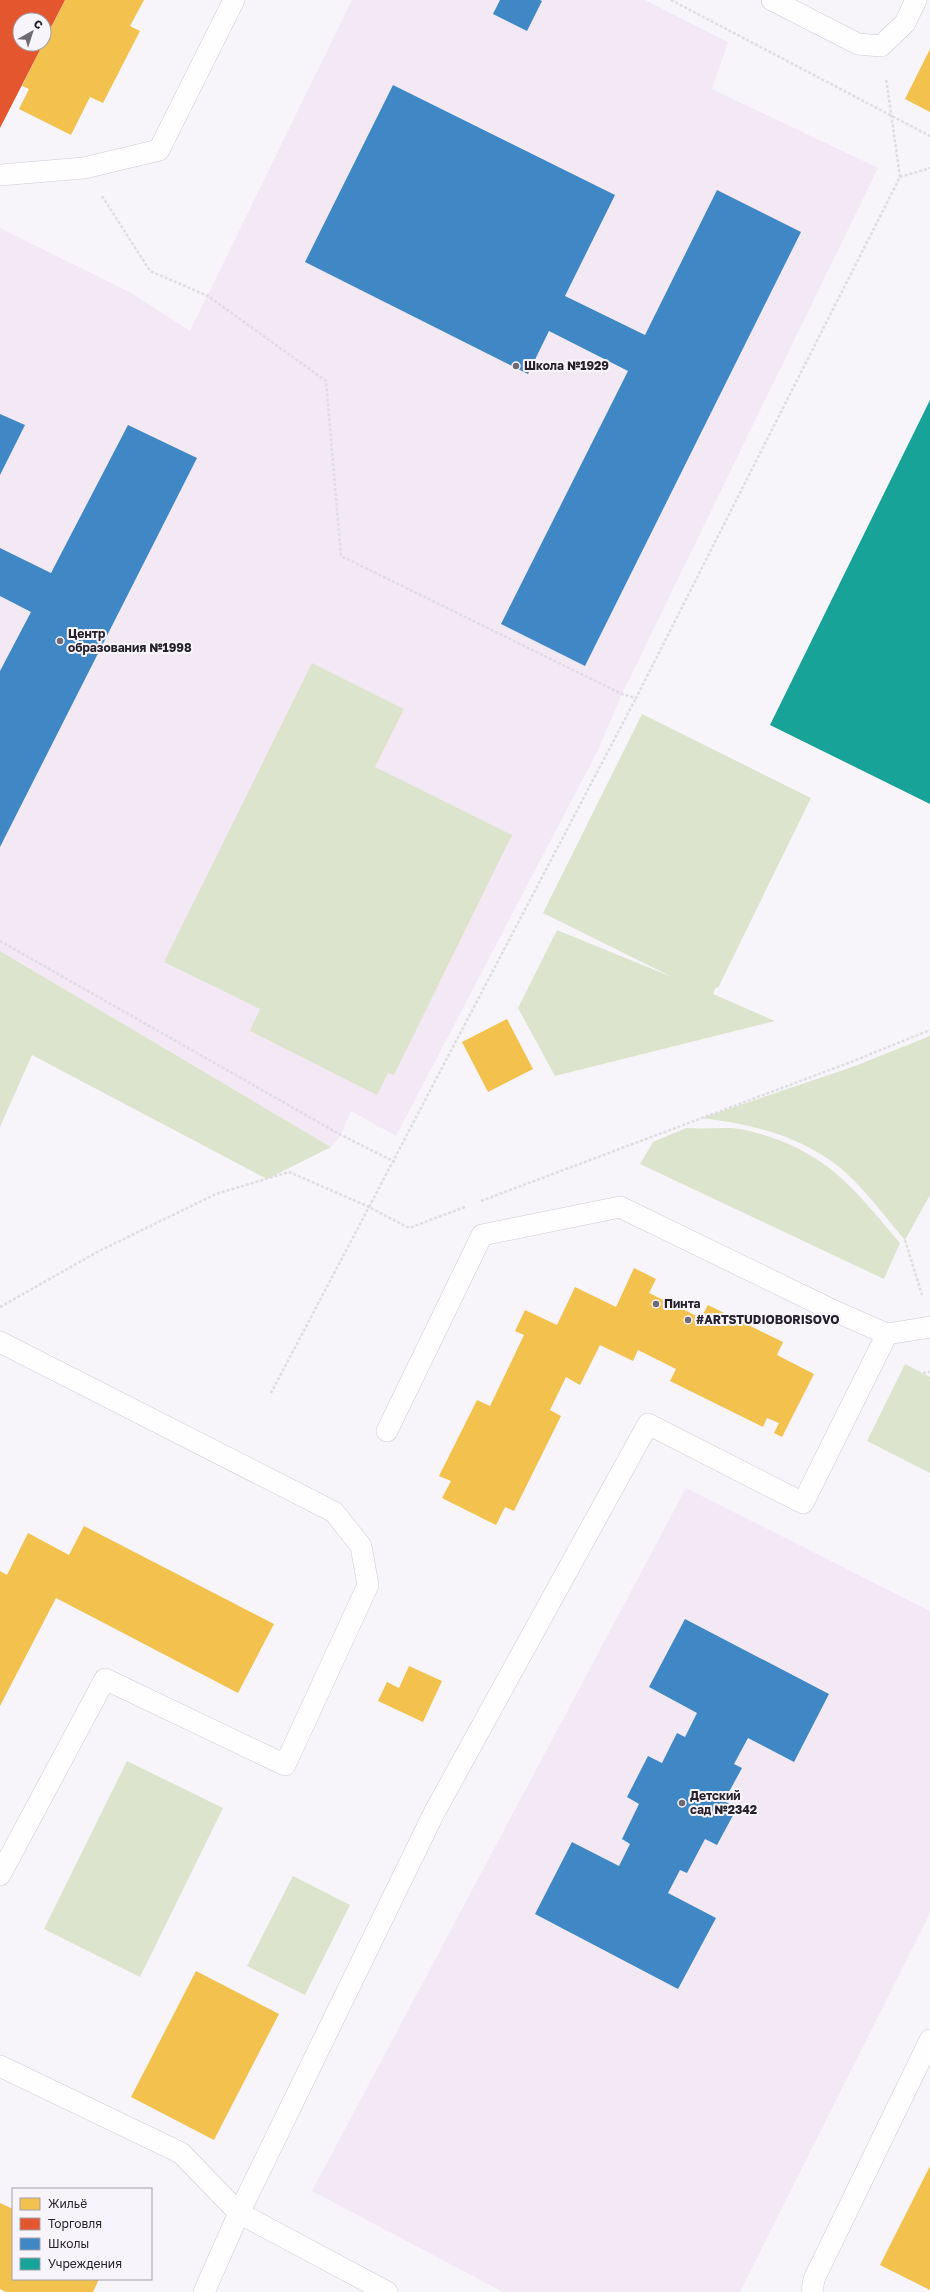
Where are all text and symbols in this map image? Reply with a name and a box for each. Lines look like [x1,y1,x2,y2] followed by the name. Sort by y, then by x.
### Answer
[12,12,52,52] north arrow
[31,16,46,31] text: С
[524,358,609,373] place label: Школа №1929
[511,361,521,371] marker: Школа №1929
[68,626,192,655] place label: Центр образования №1998
[55,636,65,646] marker: Центр образования №1998
[664,1296,701,1311] place label: Пинта
[651,1299,661,1309] marker: Пинта
[696,1312,839,1327] place label: #ARTSTUDIOBORISOVO
[683,1315,693,1325] marker: #ARTSTUDIOBORISOVO
[690,1788,757,1817] place label: Детский сад №2342
[677,1798,687,1808] marker: Детский сад №2342
[12,2188,152,2280] legend
[48,2196,87,2211] text: Жильё
[48,2216,102,2231] text: Торговля
[48,2236,89,2251] text: Школы
[48,2256,122,2271] text: Учреждения

